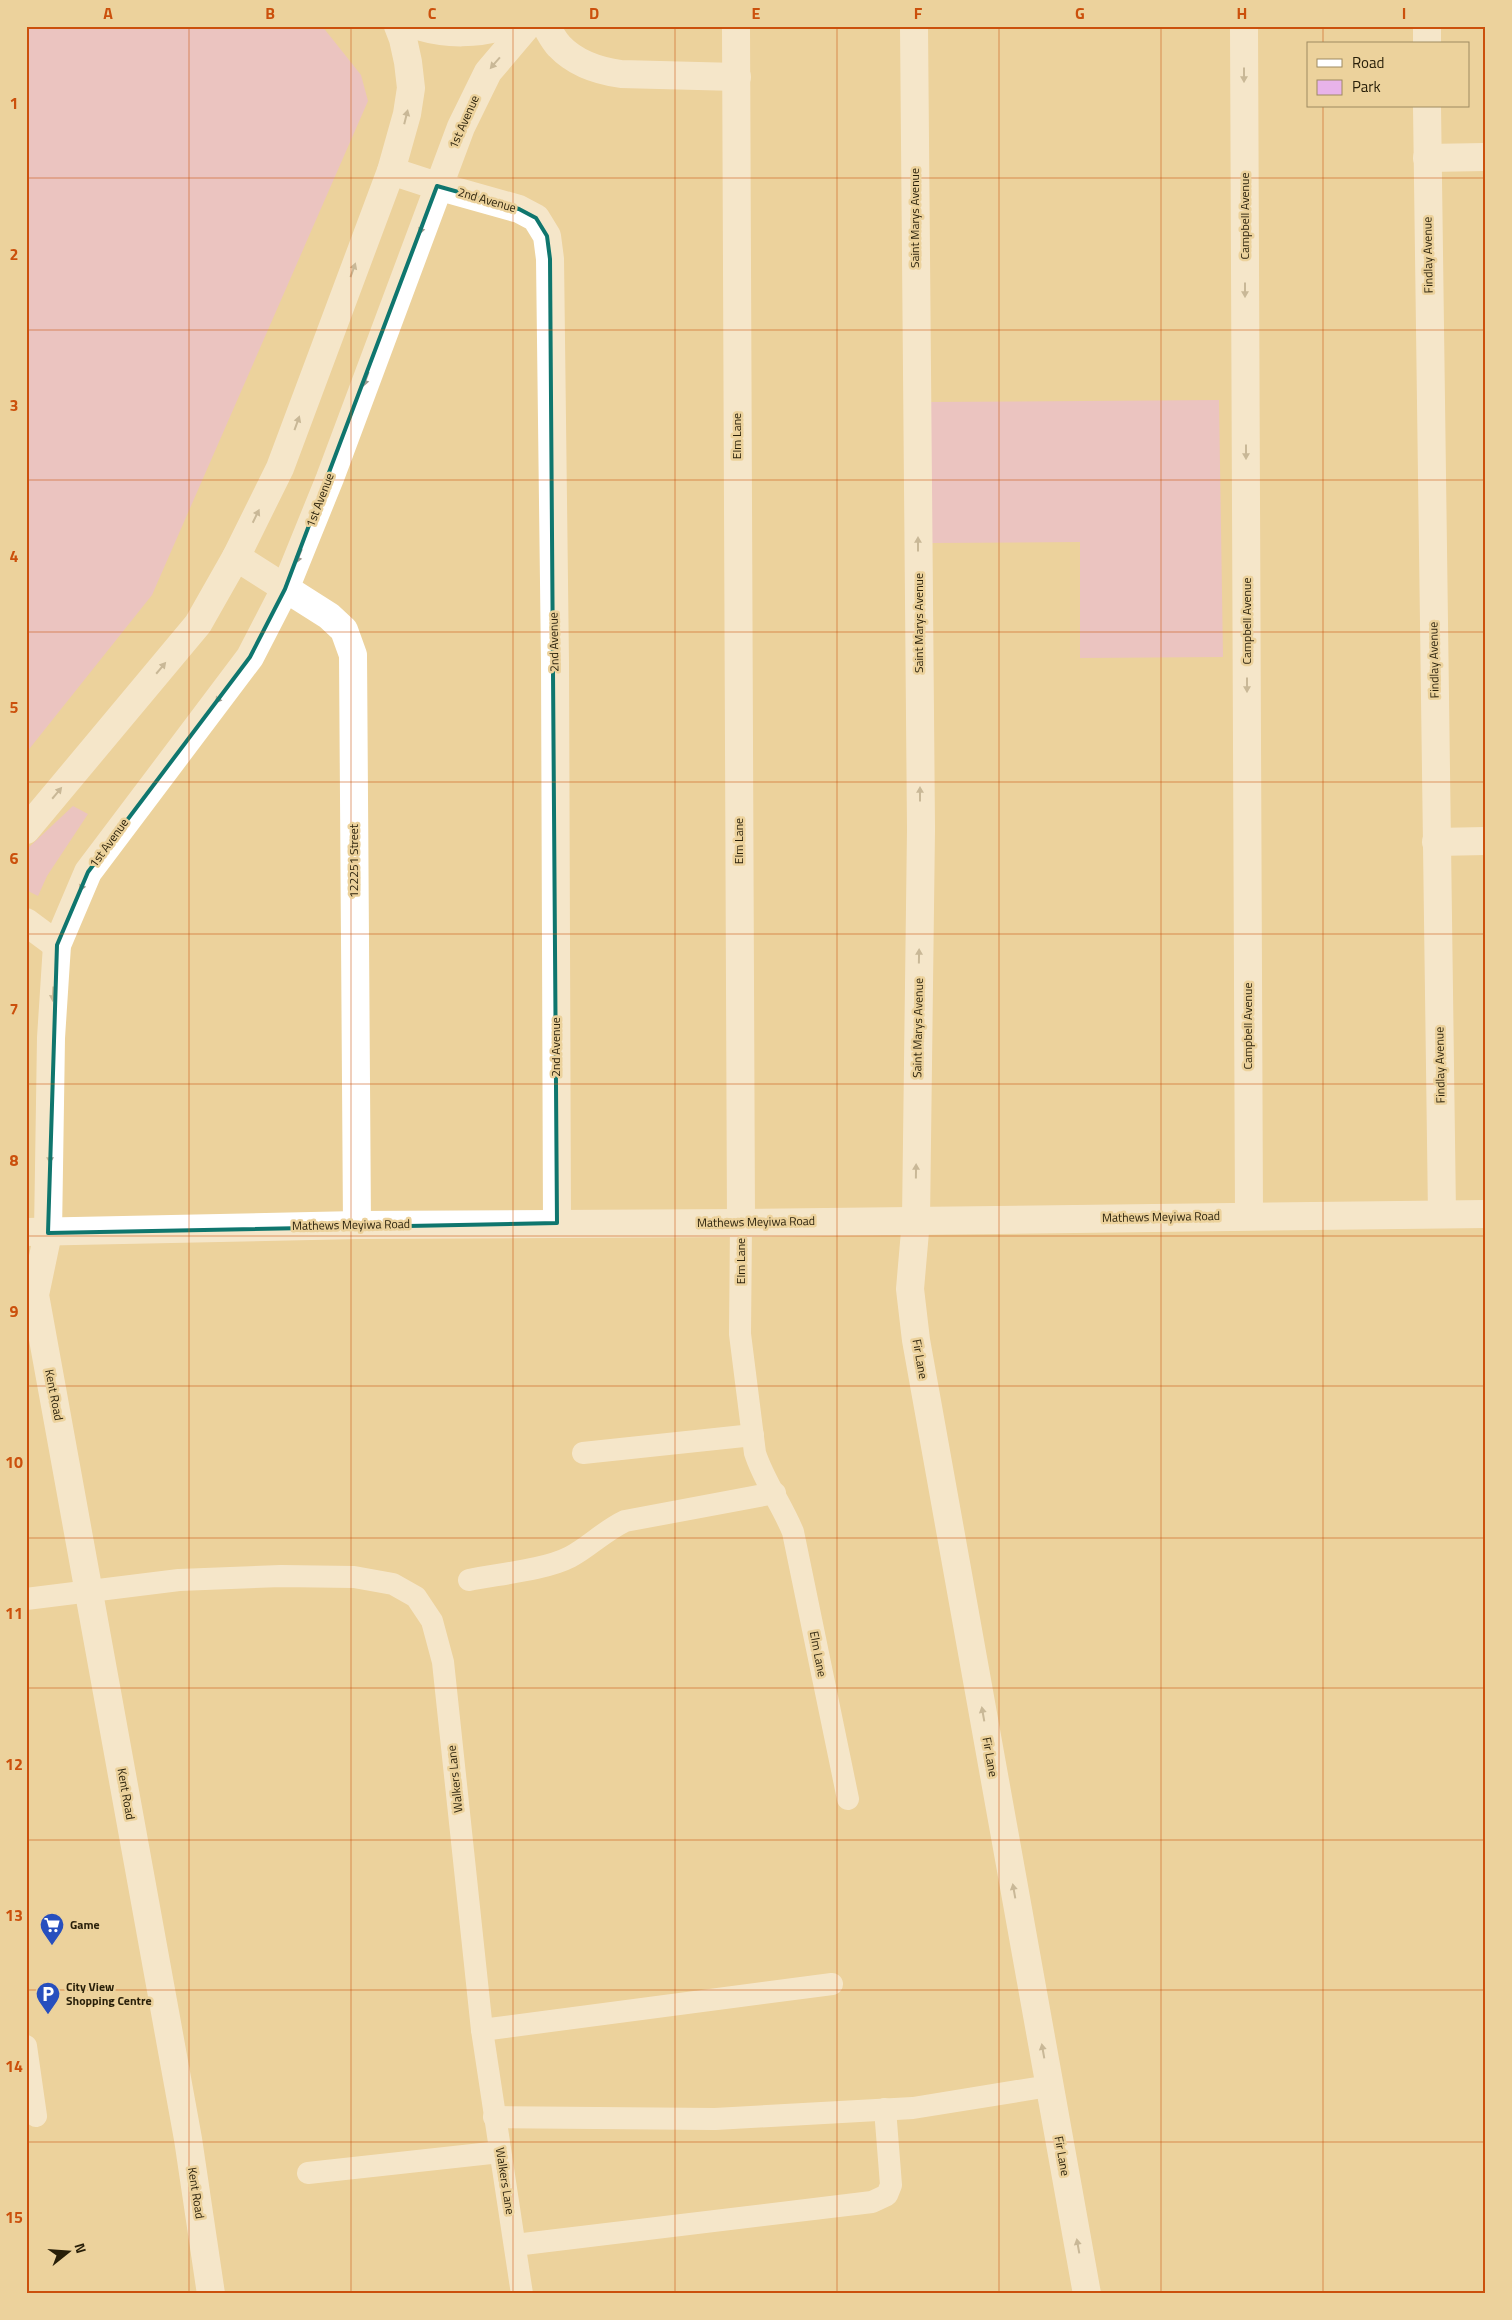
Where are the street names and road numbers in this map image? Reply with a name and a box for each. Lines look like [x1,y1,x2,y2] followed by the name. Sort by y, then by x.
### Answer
[443,92,484,152] street label: 1st Avenue
[905,168,924,268] street label: Saint Marys Avenue
[1235,173,1254,260] street label: Campbell Avenue
[456,182,518,217] street label: 2nd Avenue
[1417,217,1438,293] street label: Findlay Avenue
[727,413,746,459] street label: Elm Lane
[301,470,339,530] street label: 1st Avenue
[909,573,928,673] street label: Saint Marys Avenue
[1237,578,1256,665] street label: Campbell Avenue
[543,612,564,672] street label: 2nd Avenue
[1423,622,1444,698] street label: Findlay Avenue
[84,814,133,871] street label: 1st Avenue
[729,818,748,864] street label: Elm Lane
[344,823,363,898] street label: 122251 Street
[907,978,928,1078] street label: Saint Marys Avenue
[1238,983,1257,1070] street label: Campbell Avenue
[546,1017,565,1077] street label: 2nd Avenue
[1429,1027,1450,1103] street label: Findlay Avenue
[1102,1206,1220,1227] street label: Mathews Meyiwa Road
[697,1211,815,1232] street label: Mathews Meyiwa Road
[292,1214,410,1235] street label: Mathews Meyiwa Road
[731,1238,750,1284] street label: Elm Lane
[908,1338,933,1380] street label: Fir Lane
[40,1368,69,1422] street label: Kent Road
[805,1629,832,1678] street label: Elm Lane
[978,1736,1003,1778] street label: Fir Lane
[442,1744,467,1814] street label: Walkers Lane
[113,1767,140,1821] street label: Kent Road
[1050,2135,1075,2177] street label: Fir Lane
[491,2146,520,2216] street label: Walkers Lane
[183,2166,210,2220] street label: Kent Road

